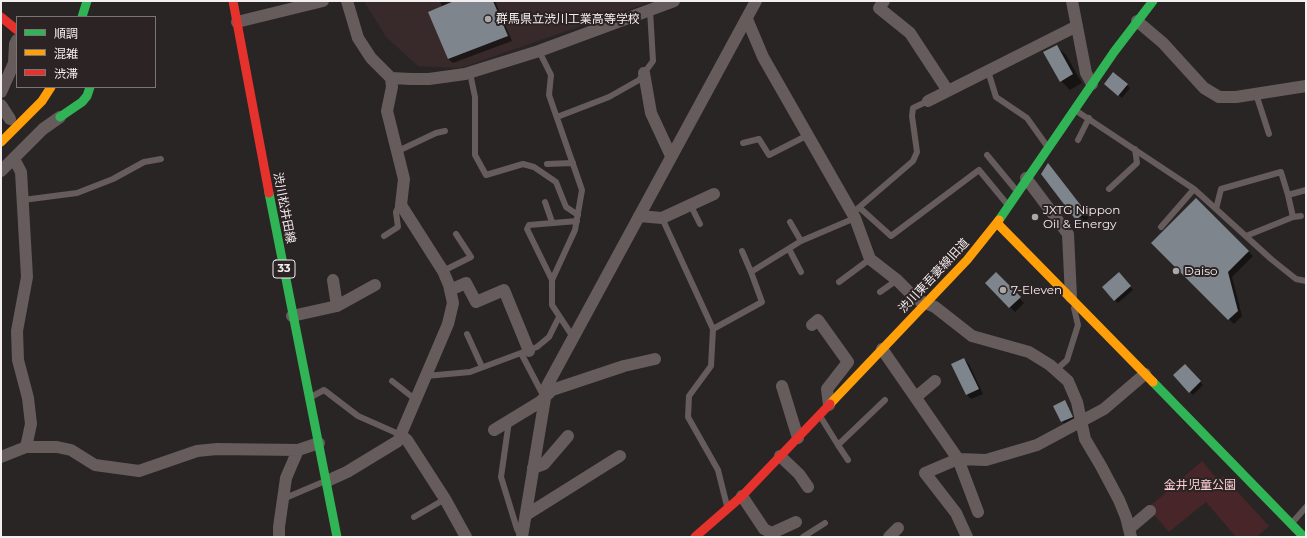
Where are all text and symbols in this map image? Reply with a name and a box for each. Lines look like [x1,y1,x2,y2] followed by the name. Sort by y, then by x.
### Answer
[496,12,640,26] place label: 群馬県立渋川工業高等学校
[483,14,493,24] marker: 群馬県立渋川工業高等学校
[16,16,156,88] legend
[54,26,78,41] text: 順調
[54,46,78,61] text: 混雑
[54,66,78,81] text: 渋滞
[270,171,298,245] street label: 渋川松井田線
[1043,203,1120,231] place label: JXTG Nippon Oil & Energy
[1030,212,1040,222] marker: JXTG Nippon Oil & Energy
[896,236,972,316] street label: 渋川東吾妻線旧道
[273,260,295,278] road number: 33
[1184,264,1218,278] place label: Daiso
[1171,266,1181,276] marker: Daiso
[1011,283,1062,297] place label: 7-Eleven
[998,285,1008,295] marker: 7-Eleven
[1164,478,1236,492] park label: 金井児童公園

